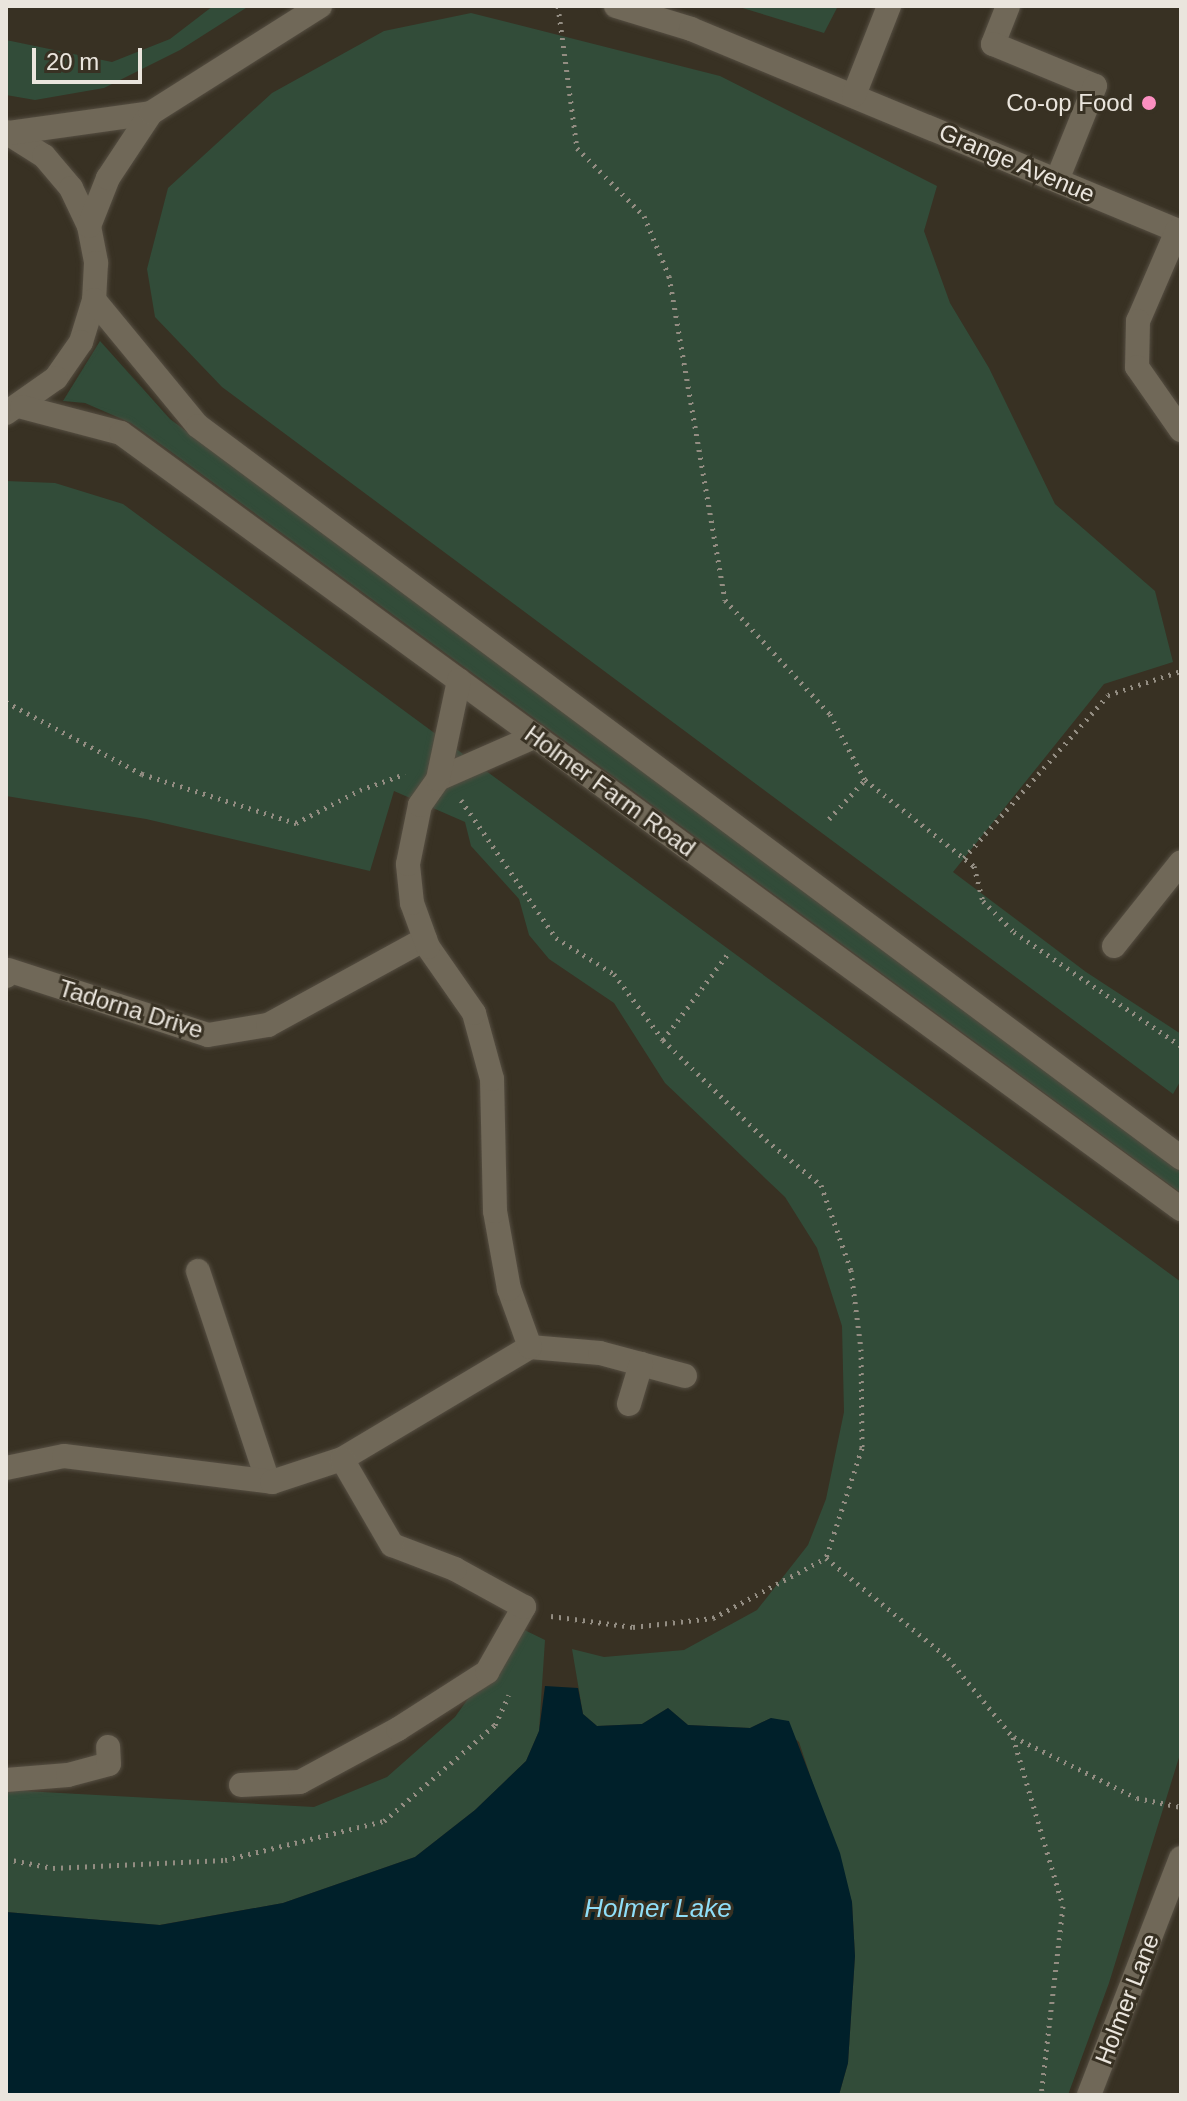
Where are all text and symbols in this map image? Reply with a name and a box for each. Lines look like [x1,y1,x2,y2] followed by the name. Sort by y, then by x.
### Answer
[36,32,146,82] scale bar
[46,48,99,75] text: 20 m
[1006,89,1133,117] place label: Co-op Food
[1140,94,1158,112] marker: Co-op Food
[934,117,1100,209] street label: Grange Avenue
[519,719,701,863] street label: Holmer Farm Road
[55,973,207,1045] street label: Tadorna Drive
[584,1893,732,1925] water label: Holmer Lake
[1089,1930,1165,2068] street label: Holmer Lane

